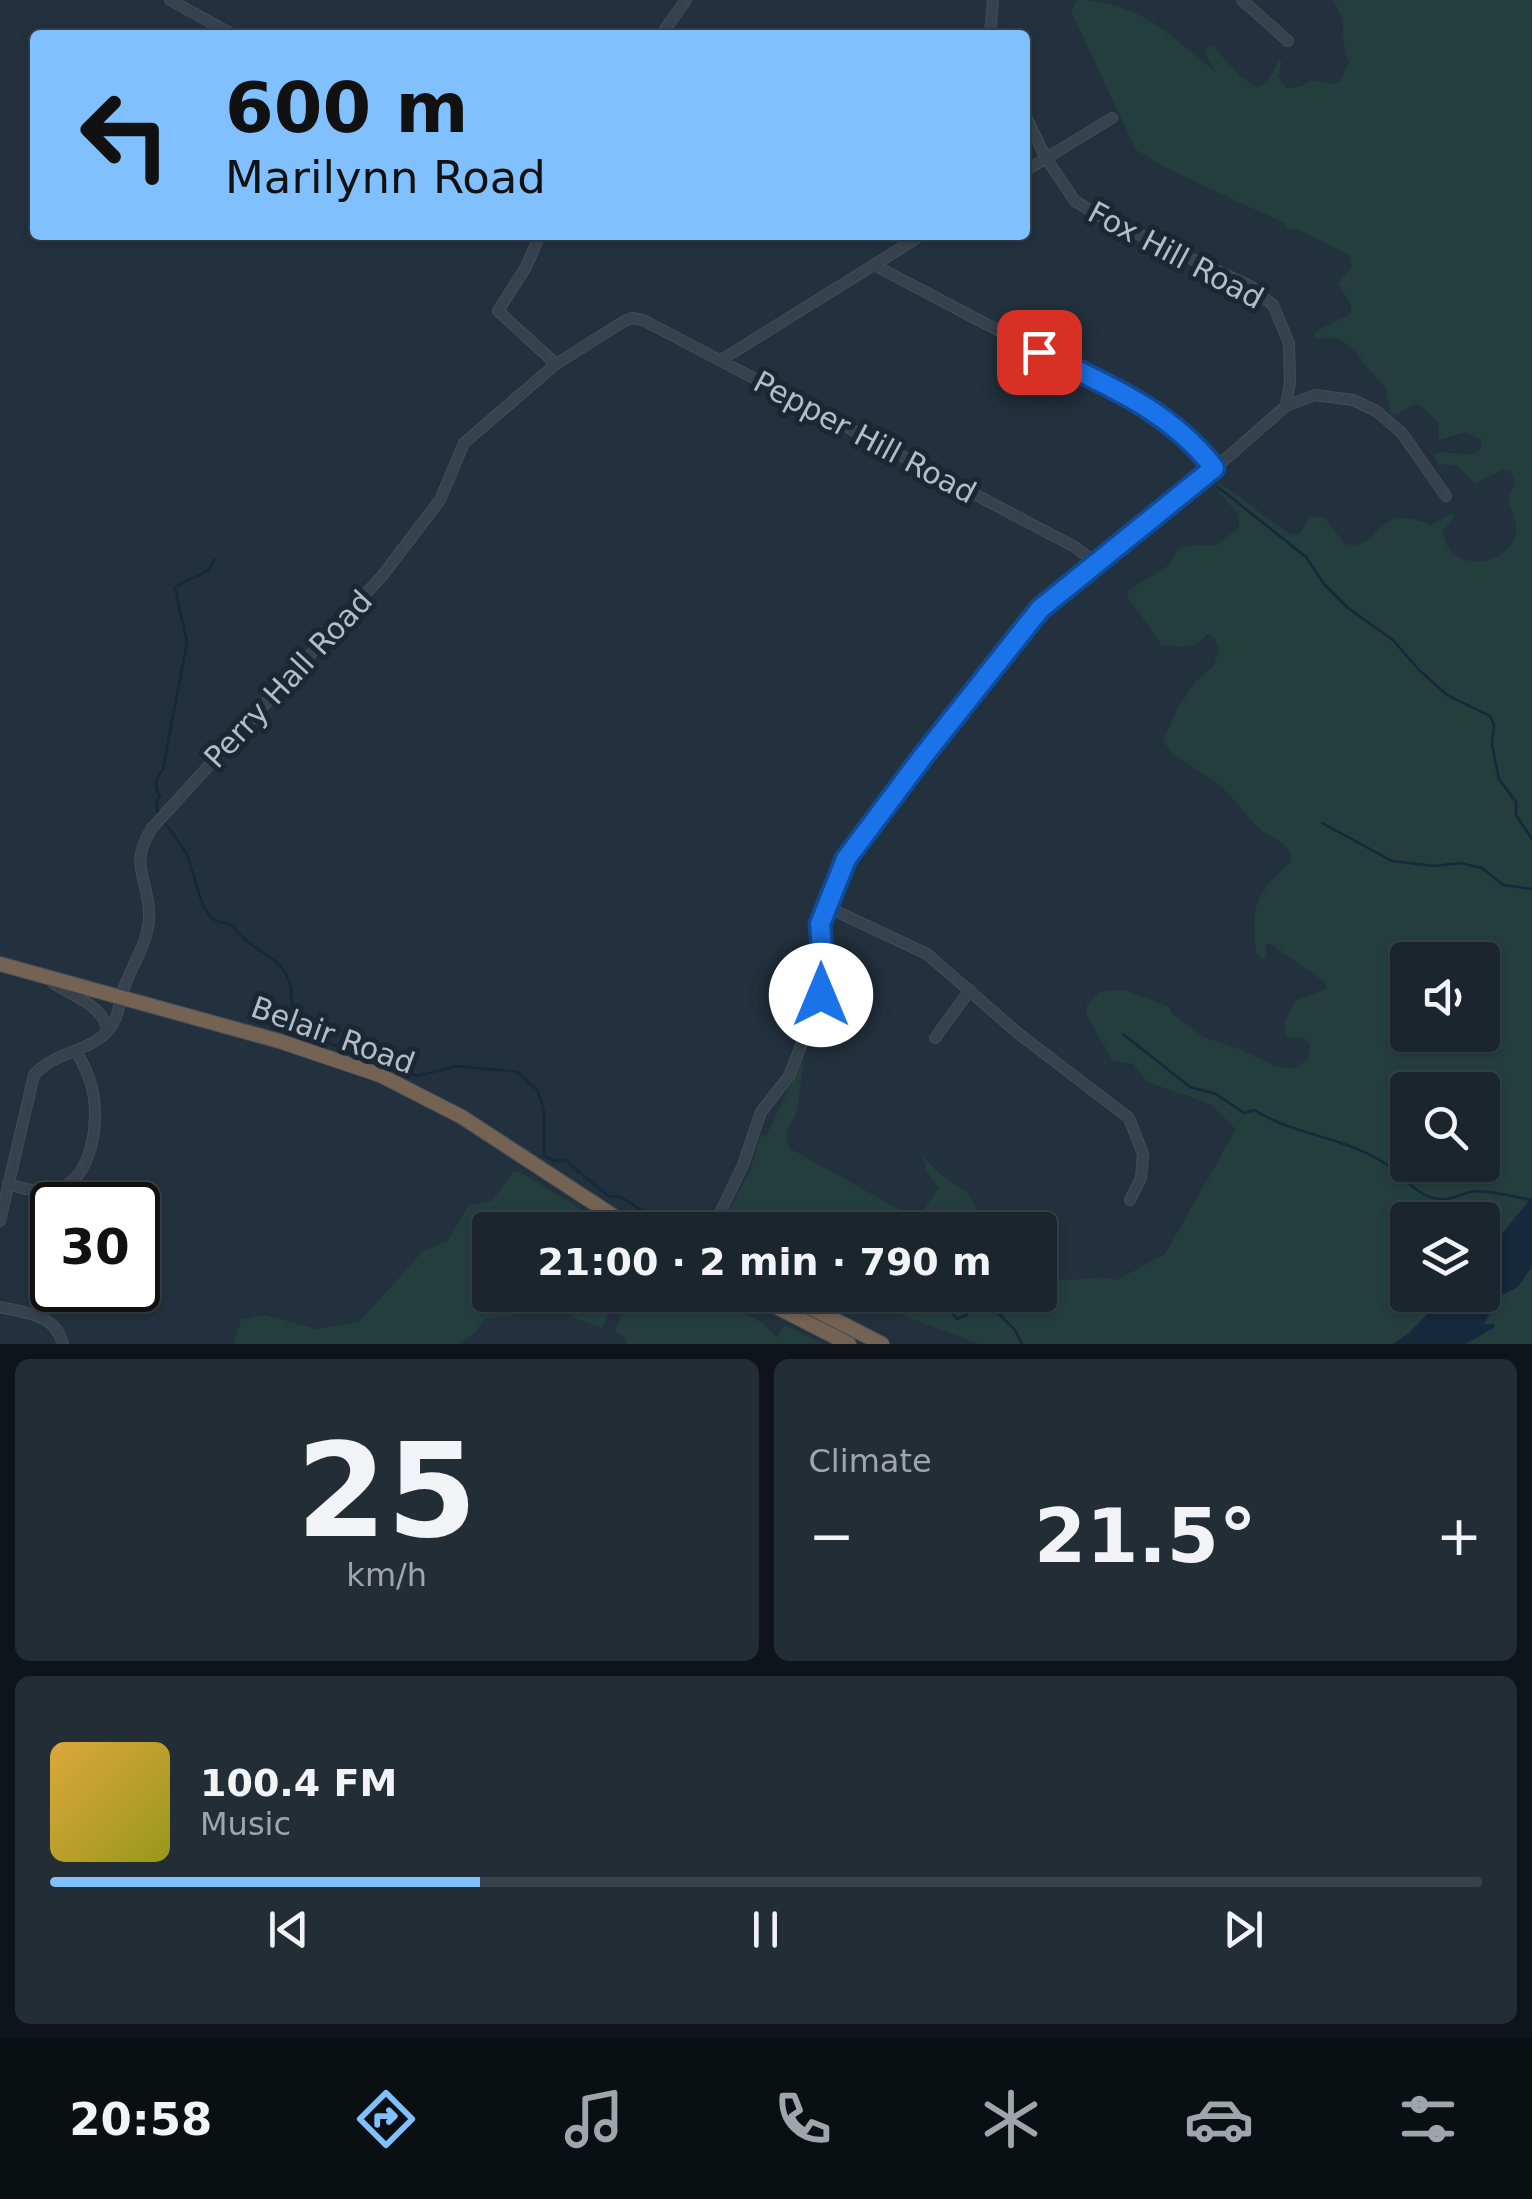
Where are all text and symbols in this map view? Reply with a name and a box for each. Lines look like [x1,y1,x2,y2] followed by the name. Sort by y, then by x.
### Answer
[225,67,468,149] text: 600 m
[60,70,190,200] icon: left
[225,151,546,204] text: Marilynn Road
[1082,194,1270,316] street label: Fox Hill Road
[997,310,1082,395] pin
[1012,325,1067,380] icon: arrive
[748,364,982,510] street label: Pepper Hill Road
[197,583,379,775] street label: Perry Hall Road
[1390,942,1500,1312] map controls
[1390,942,1500,1052] button: sound
[769,943,873,1047] position arrow
[247,989,419,1081] street label: Belair Road
[1390,1072,1500,1182] button: search
[30,1182,160,1312] speed limit sign: 30
[1390,1202,1500,1312] button: layers
[537,1240,992,1284] text: 21:00 · 2 min · 790 m
[296,1415,477,1567] text: 25
[809,1442,932,1480] text: Climate
[1034,1492,1257,1580] text: 21.5°
[809,1504,855,1568] text: −
[1436,1504,1482,1568] text: +
[346,1556,427,1594] text: km/h
[200,1761,397,1805] text: 100.4 FM
[200,1805,291,1843] text: Music
[261,1902,316,1957] icon: previous
[738,1902,793,1957] icon: pause
[1216,1902,1271,1957] icon: next
[351,2084,421,2154] icon: directions
[559,2084,629,2154] icon: music
[768,2084,838,2154] icon: phone
[976,2084,1046,2154] icon: climate
[1184,2084,1254,2154] icon: car
[1393,2084,1463,2154] icon: filters
[69,2093,212,2146] text: 20:58

